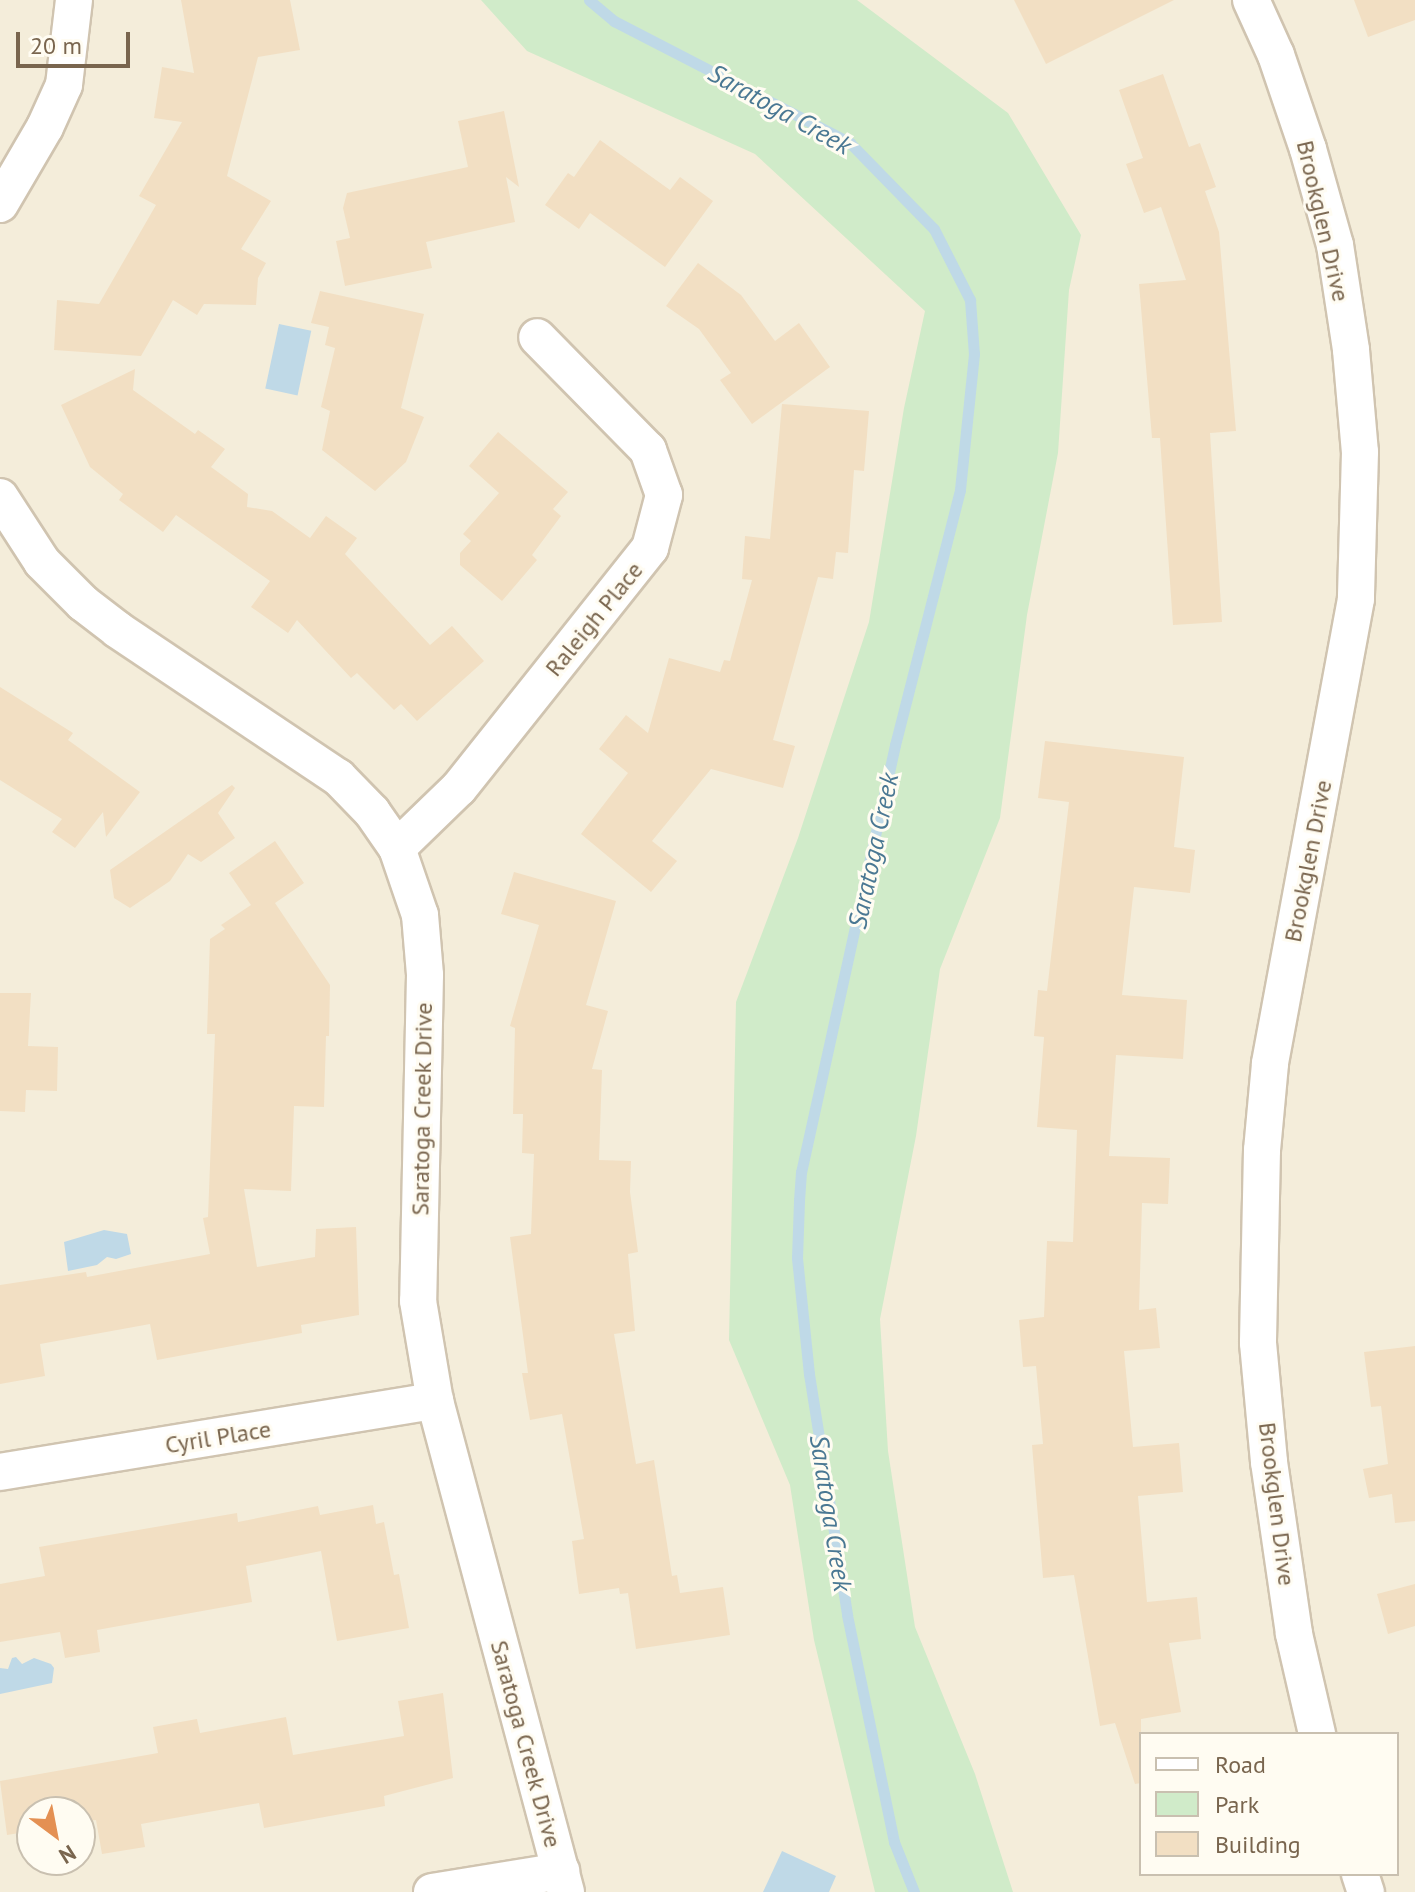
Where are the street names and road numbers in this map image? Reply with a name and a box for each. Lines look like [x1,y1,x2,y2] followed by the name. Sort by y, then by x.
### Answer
[1290,138,1356,304] street label: Brookglen Drive
[539,556,649,682] street label: Raleigh Place
[1278,778,1338,944] street label: Brookglen Drive
[406,1002,438,1216] street label: Saratoga Creek Drive
[163,1414,273,1460] street label: Cyril Place
[1253,1421,1301,1587] street label: Brookglen Drive
[484,1637,568,1851] street label: Saratoga Creek Drive

